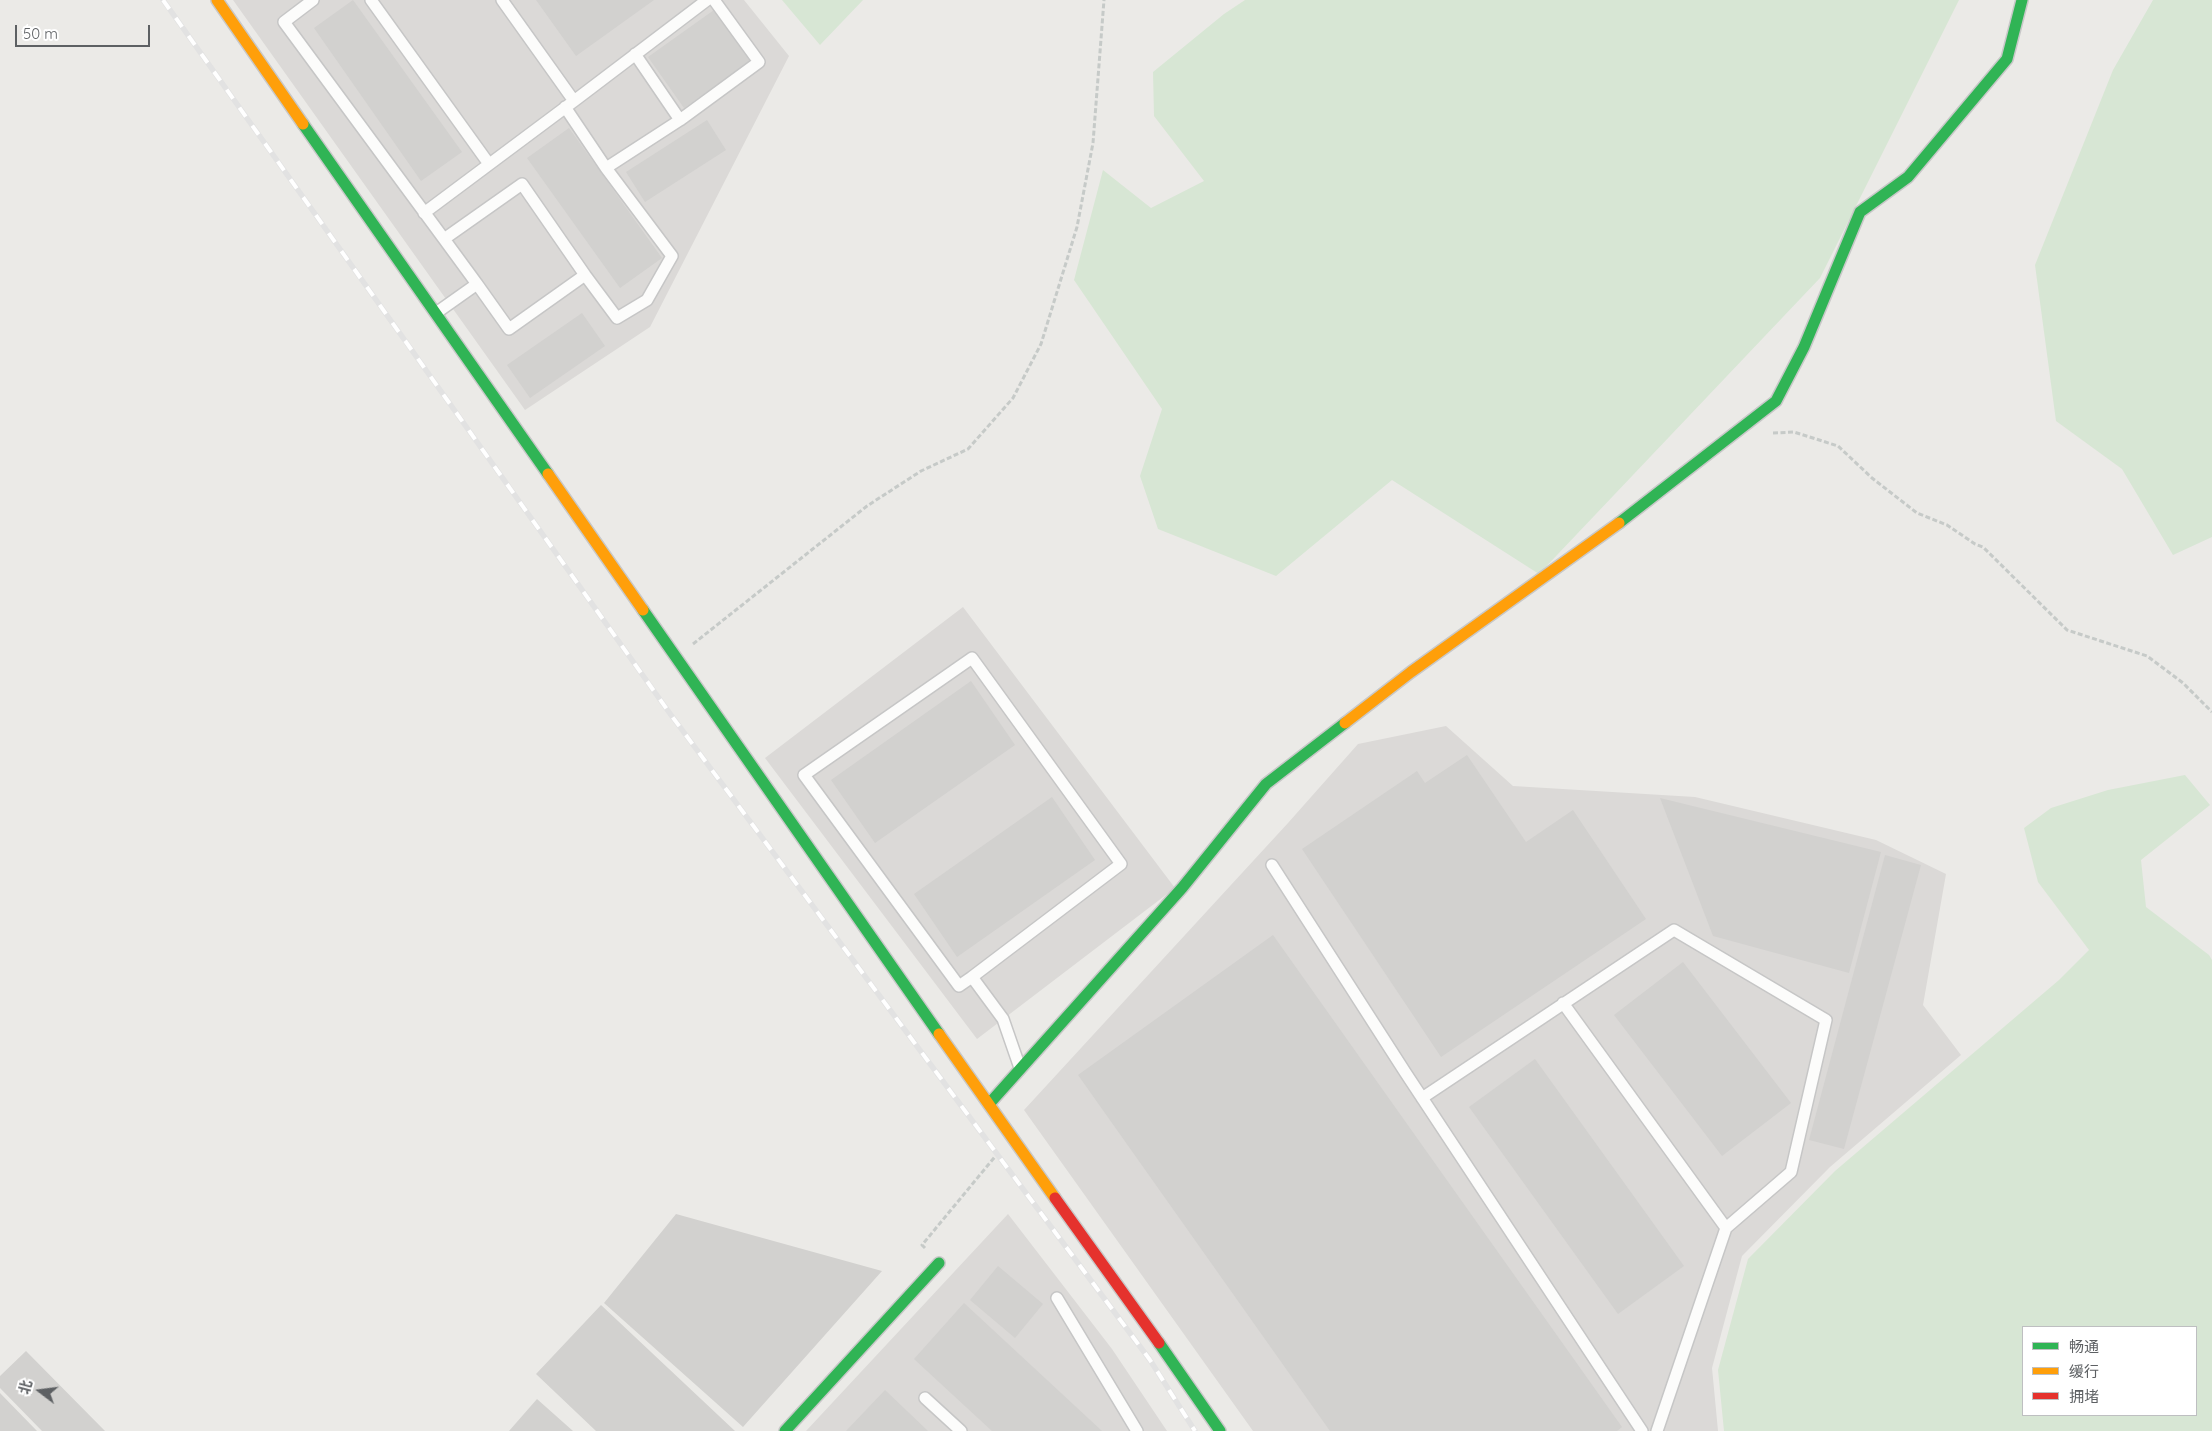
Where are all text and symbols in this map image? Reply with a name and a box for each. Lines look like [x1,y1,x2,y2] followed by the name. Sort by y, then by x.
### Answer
[18,15,152,47] scale bar
[23,24,58,43] text: 50 m
[2022,1326,2197,1416] legend
[2069,1337,2099,1356] text: 畅通
[2069,1362,2099,1381] text: 缓行
[15,1366,65,1416] north arrow
[15,1378,36,1396] text: 北
[2069,1387,2099,1406] text: 拥堵

